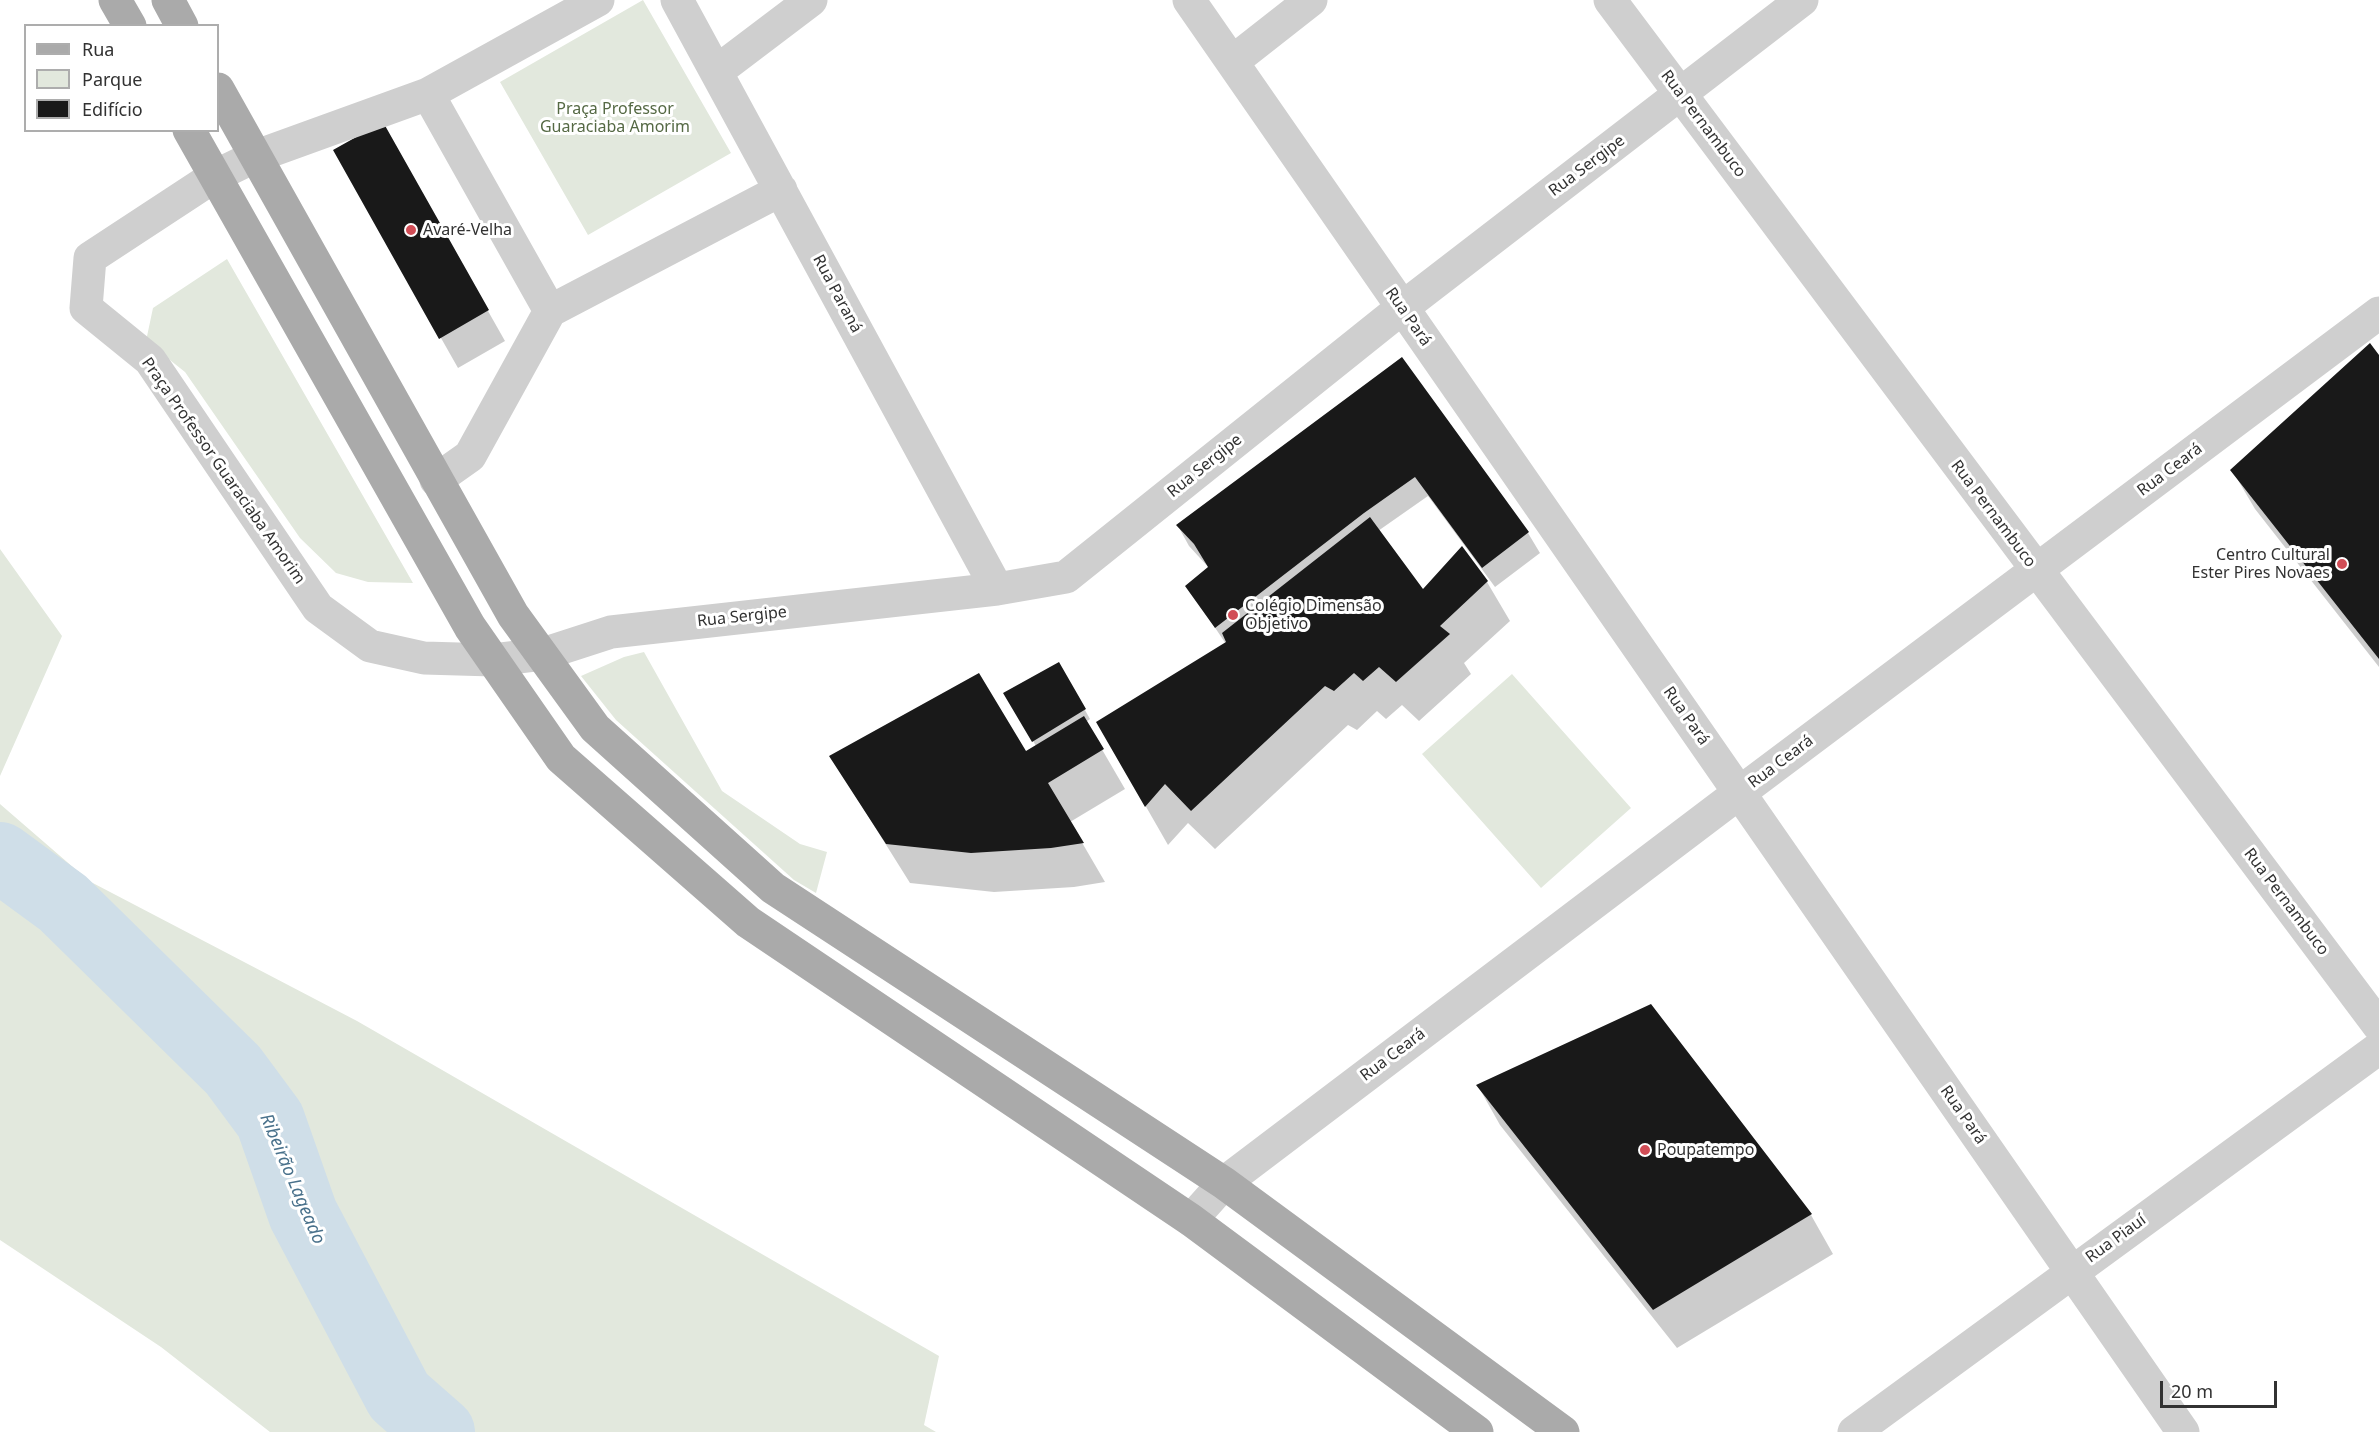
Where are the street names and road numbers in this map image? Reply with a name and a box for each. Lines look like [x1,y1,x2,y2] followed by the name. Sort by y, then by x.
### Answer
[1656,67,1750,181] street label: Rua Pernambuco
[1545,131,1629,201] street label: Rua Sergipe
[808,252,866,336] street label: Rua Paraná
[1381,284,1435,350] street label: Rua Pará
[137,354,309,588] street label: Praça Professor Guaraciaba Amorim
[1164,430,1246,502] street label: Rua Sergipe
[2134,439,2206,501] street label: Rua Ceará
[1946,457,2040,571] street label: Rua Pernambuco
[696,603,788,631] street label: Rua Sergipe
[1659,683,1713,749] street label: Rua Pará
[1745,731,1817,793] street label: Rua Ceará
[2239,845,2333,959] street label: Rua Pernambuco
[1357,1024,1429,1086] street label: Rua Ceará
[1936,1082,1990,1148] street label: Rua Pará
[2082,1211,2150,1267] street label: Rua Piauí

